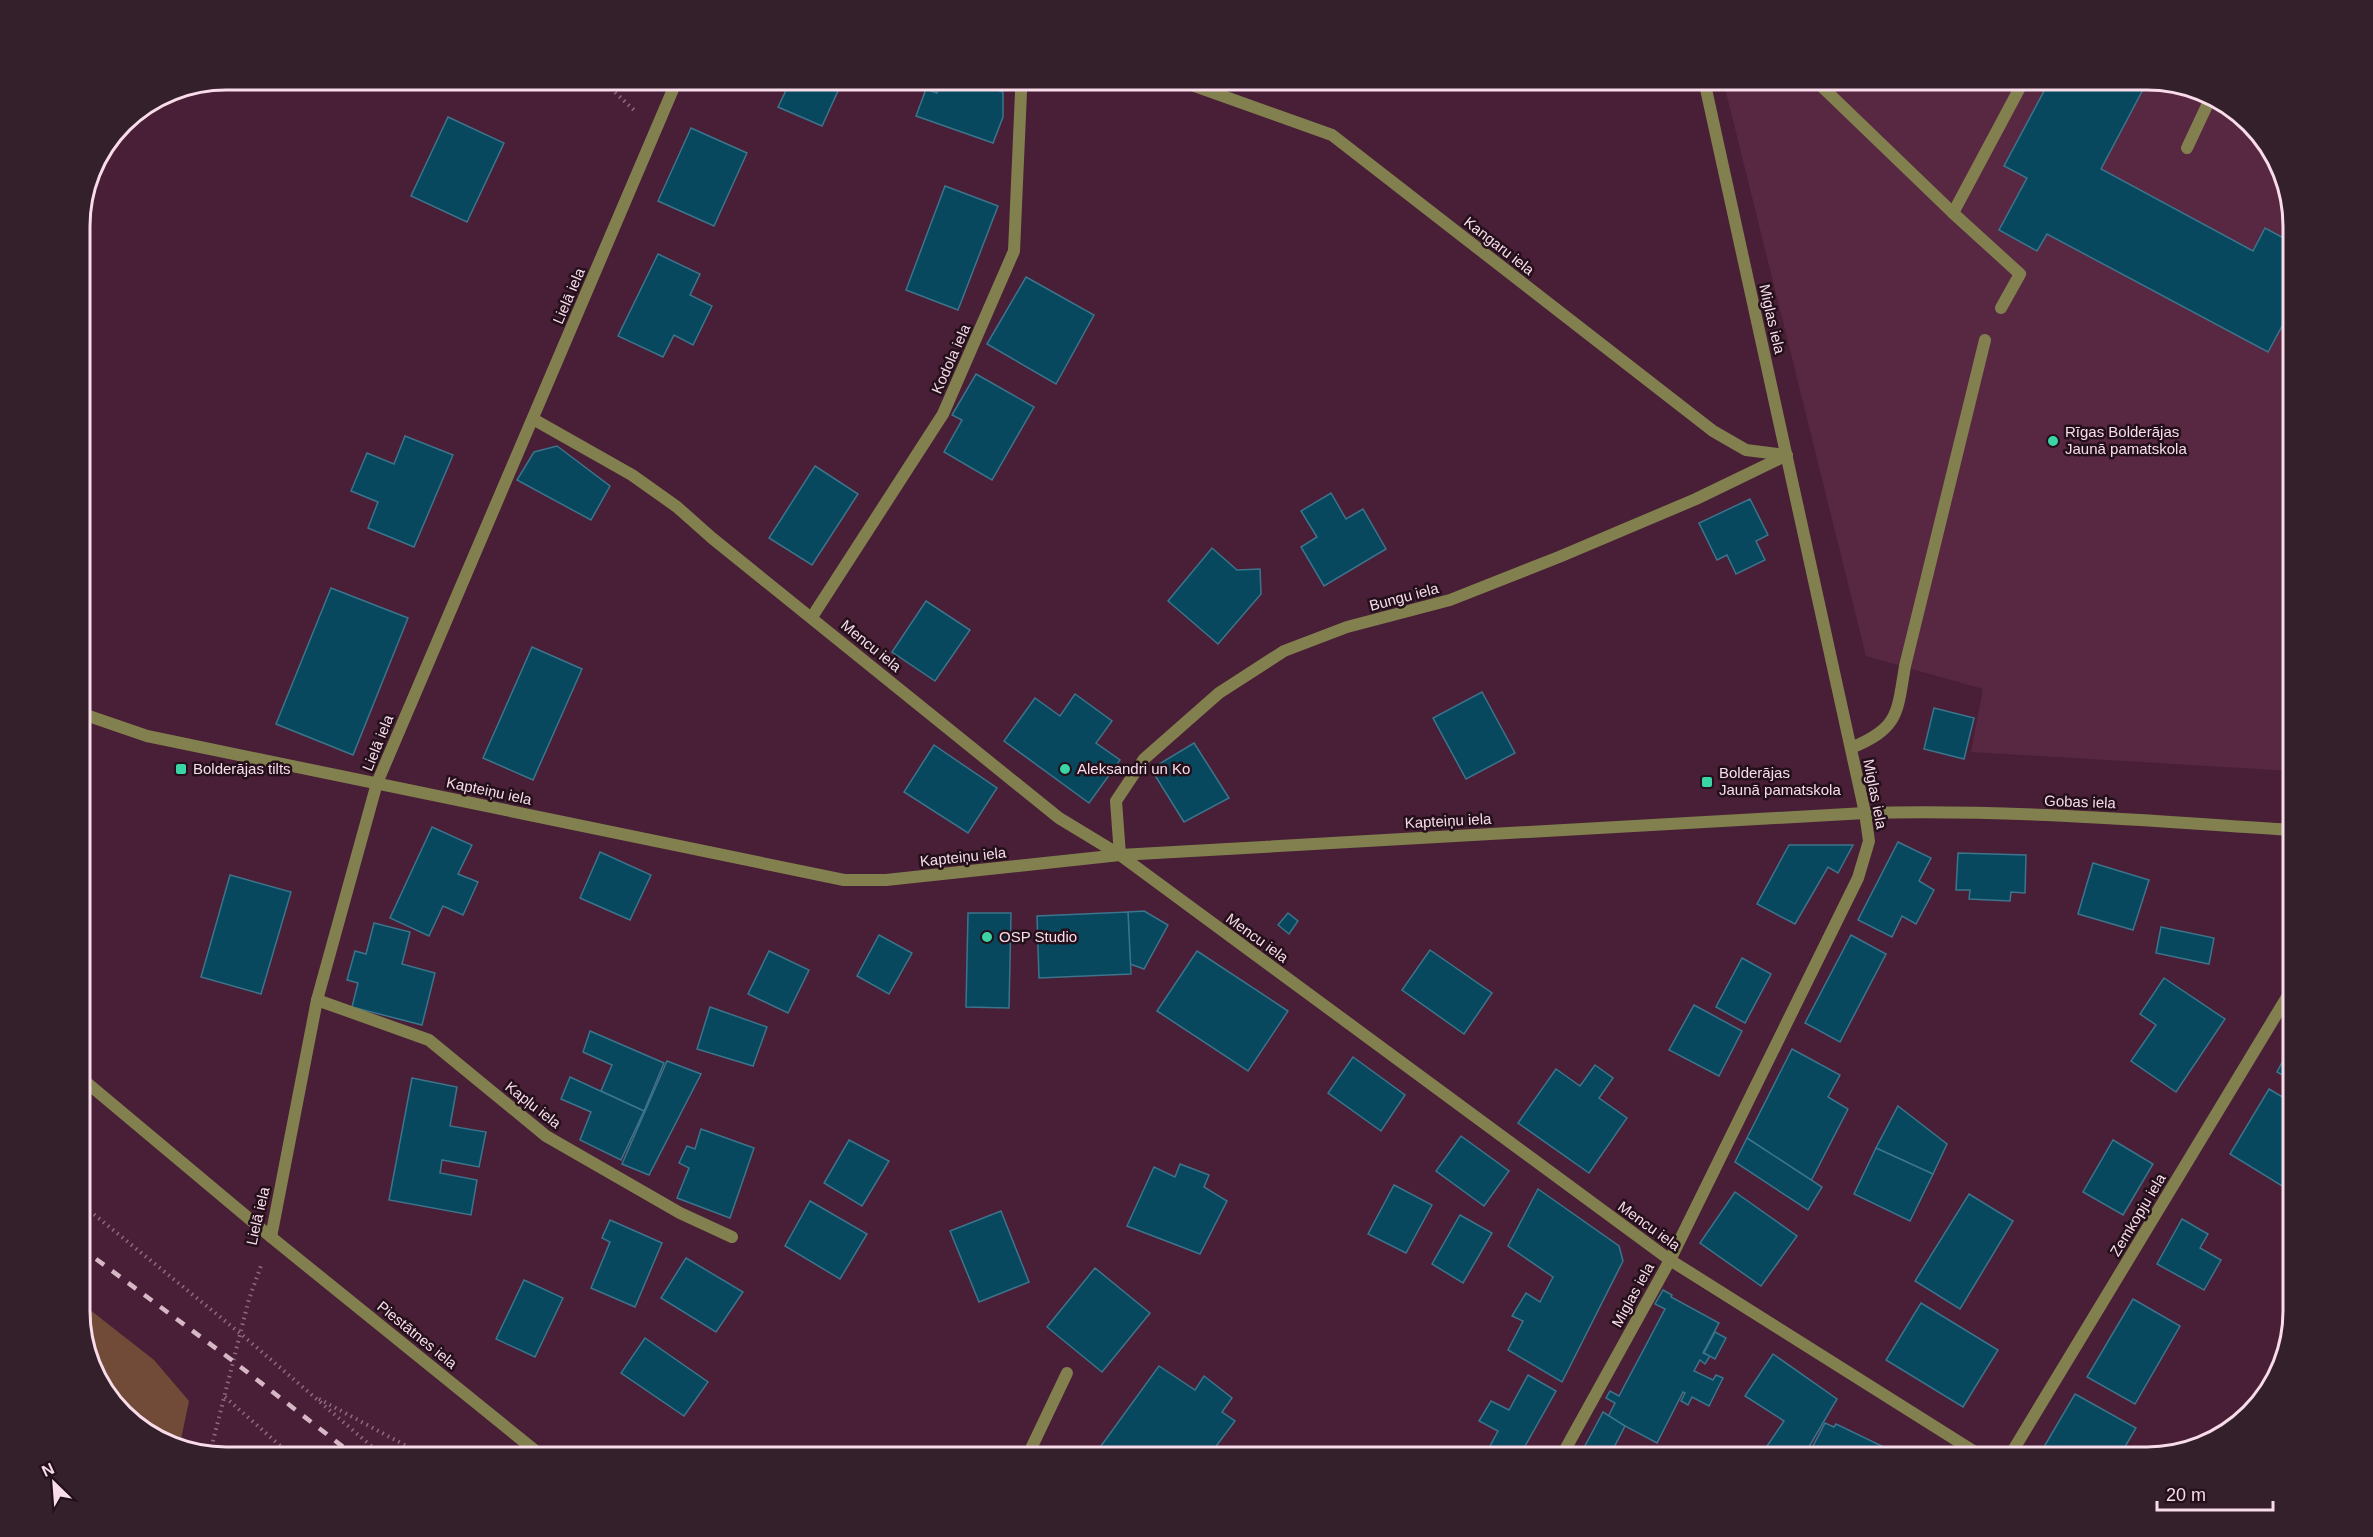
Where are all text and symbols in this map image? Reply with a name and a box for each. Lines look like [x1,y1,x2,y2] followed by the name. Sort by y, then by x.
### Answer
[1461,213,1538,279] street label: Kangaru iela
[549,265,588,326] street label: Lielā iela
[1756,282,1789,356] street label: Miglas iela
[928,321,974,396] street label: Kodola iela
[2065,423,2187,457] place label: Rīgas Bolderājas Jaunā pamatskola
[2046,434,2060,448] marker: Rīgas Bolderājas Jaunā pamatskola
[1367,579,1441,614] street label: Bungu iela
[838,616,905,675] street label: Mencu iela
[359,712,397,773] street label: Lielā iela
[1860,757,1891,831] street label: Miglas iela
[193,760,291,777] place label: Bolderājas tilts
[1077,760,1190,777] place label: Aleksandri un Ko
[174,762,188,776] marker: Bolderājas tilts
[1058,762,1072,776] marker: Aleksandri un Ko
[1719,764,1841,798] place label: Bolderājas Jaunā pamatskola
[445,773,534,808] street label: Kapteiņu iela
[1700,775,1714,789] marker: Bolderājas Jaunā pamatskola
[2044,792,2117,811] street label: Gobas iela
[1404,810,1492,831] street label: Kapteiņu iela
[919,843,1008,869] street label: Kapteiņu iela
[1223,909,1292,966] street label: Mencu iela
[999,928,1077,945] place label: OSP Studio
[980,930,994,944] marker: OSP Studio
[502,1078,565,1132] street label: Kapļu iela
[2106,1170,2169,1259] street label: Zemkopju iela
[243,1184,273,1247] street label: Lielā iela
[1615,1197,1684,1254] street label: Mencu iela
[1608,1259,1657,1330] street label: Miglas iela
[374,1297,461,1372] street label: Piestātnes iela
[24,1453,84,1513] north arrow
[39,1460,57,1480] text: N
[2157,1474,2272,1512] scale bar
[2166,1485,2206,1505] text: 20 m

